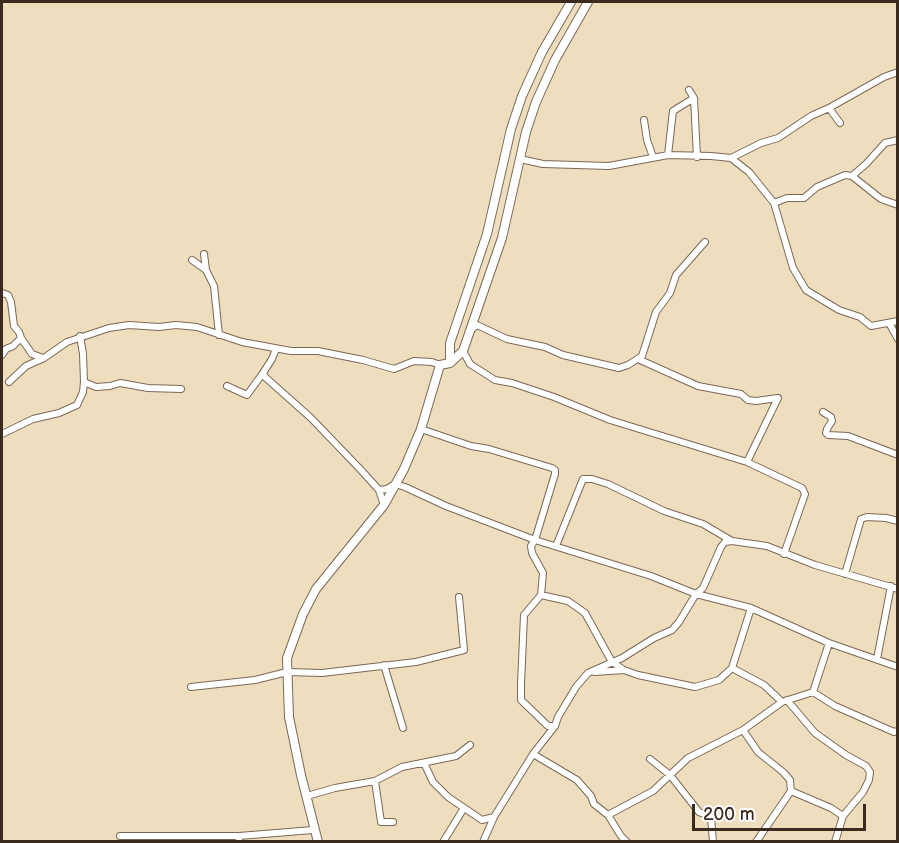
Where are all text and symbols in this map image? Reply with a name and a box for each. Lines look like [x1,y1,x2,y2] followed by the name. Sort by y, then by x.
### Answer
[695,792,869,830] scale bar
[703,804,755,825] text: 200 m

